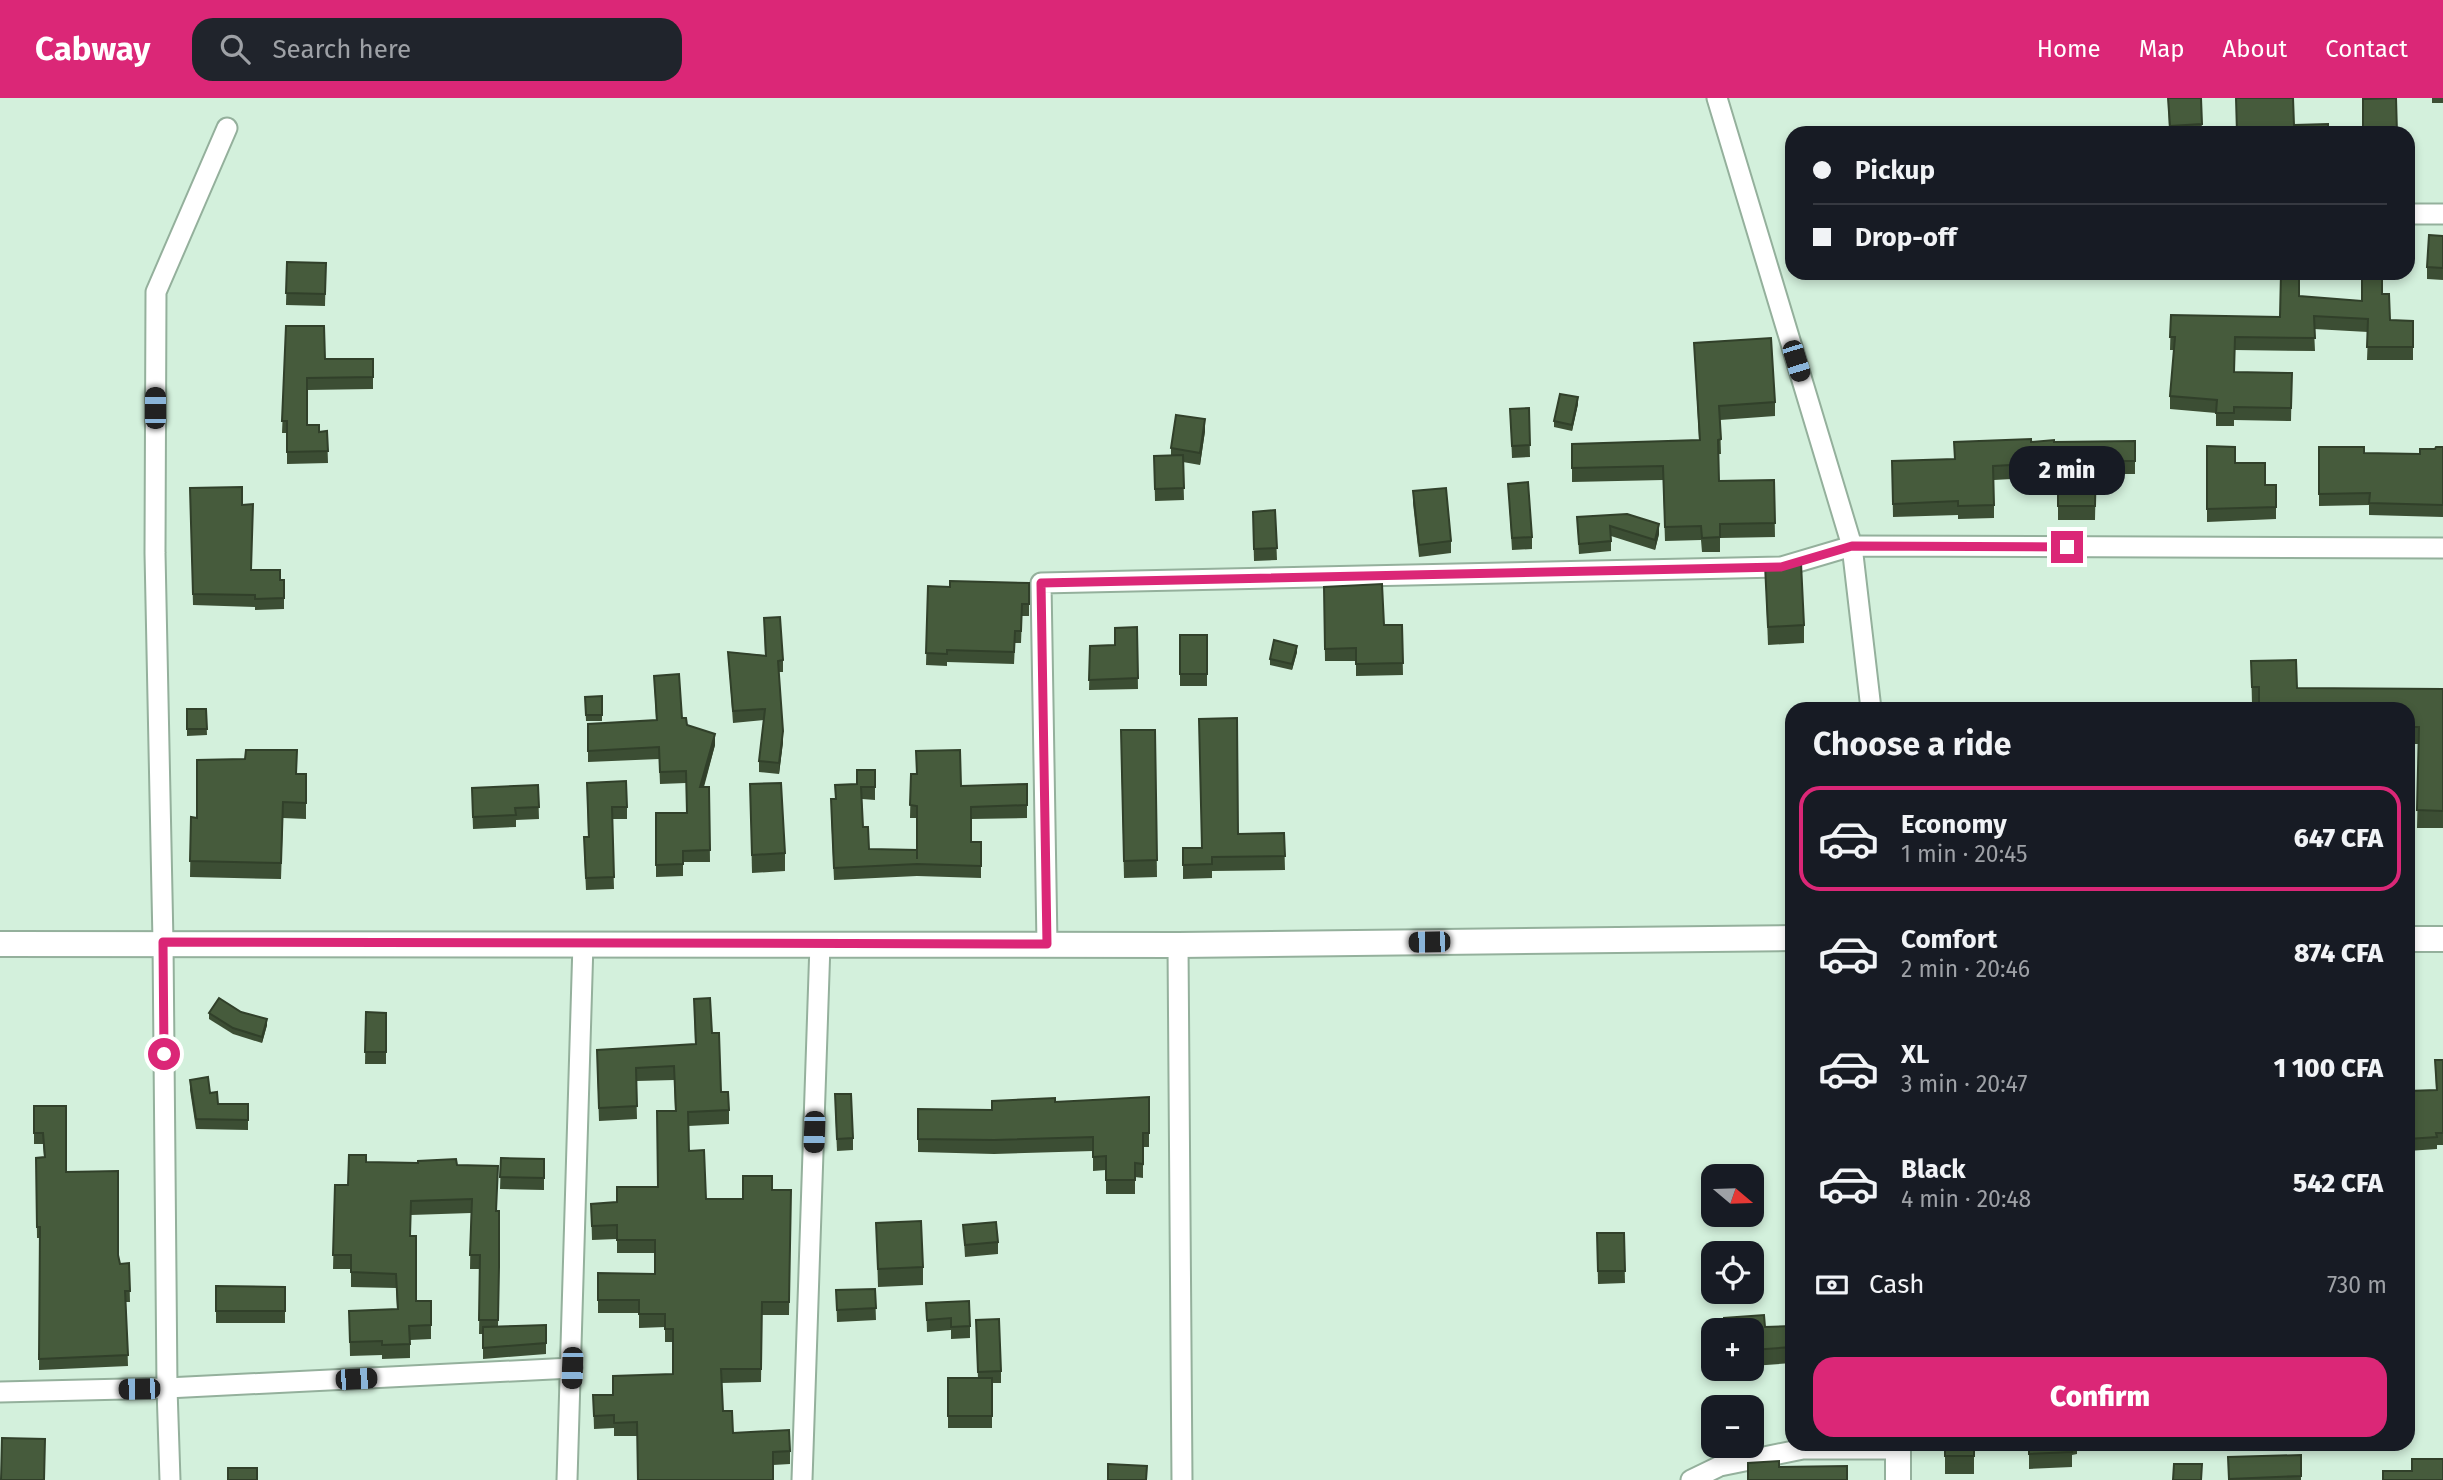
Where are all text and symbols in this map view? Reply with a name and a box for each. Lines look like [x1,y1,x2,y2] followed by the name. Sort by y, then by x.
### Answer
[192,18,682,81] search box
[35,29,150,69] text: Cabway
[216,30,254,68] icon: search
[272,34,411,65] text: Search here
[2037,35,2101,63] text: Home
[2139,35,2185,63] text: Map
[2223,35,2287,63] text: About
[2325,35,2408,63] text: Contact
[1855,155,1935,186] text: Pickup
[1855,222,1957,253] text: Drop-off
[1780,338,1813,384] car
[145,387,166,429] car
[2009,446,2125,494] callout: 2 min
[2039,456,2095,484] text: 2 min
[2051,531,2083,563] route end
[1813,725,2011,763] text: Choose a ride
[1817,807,1880,870] icon: car
[1901,809,2007,840] text: Economy
[2294,823,2383,854] text: 647 CFA
[1901,840,2028,868] text: 1 min · 20:45
[1817,922,1880,985] icon: car
[1901,924,1997,955] text: Comfort
[1408,931,1451,953] car
[2294,938,2383,969] text: 874 CFA
[1901,955,2030,983] text: 2 min · 20:46
[1817,1037,1880,1100] icon: car
[148,1038,180,1070] route start
[1901,1039,1929,1070] text: XL
[2274,1053,2383,1084] text: 1 100 CFA
[1901,1070,2027,1098] text: 3 min · 20:47
[803,1111,826,1153] car
[1817,1152,1880,1215] icon: car
[1901,1154,1966,1185] text: Black
[1701,1164,1764,1227] north arrow
[1701,1164,1764,1458] map controls
[2293,1168,2383,1199] text: 542 CFA
[1901,1185,2031,1213] text: 4 min · 20:48
[1701,1241,1764,1304] button: locate
[1813,1266,1851,1304] icon: cash
[1869,1269,1925,1300] text: Cash
[2327,1271,2387,1299] text: 730 m
[1701,1318,1764,1381] button: +
[561,1347,584,1389] car
[1813,1357,2387,1437] button: Confirm
[335,1367,378,1391] car
[118,1378,161,1400] car
[1701,1395,1764,1458] button: −

